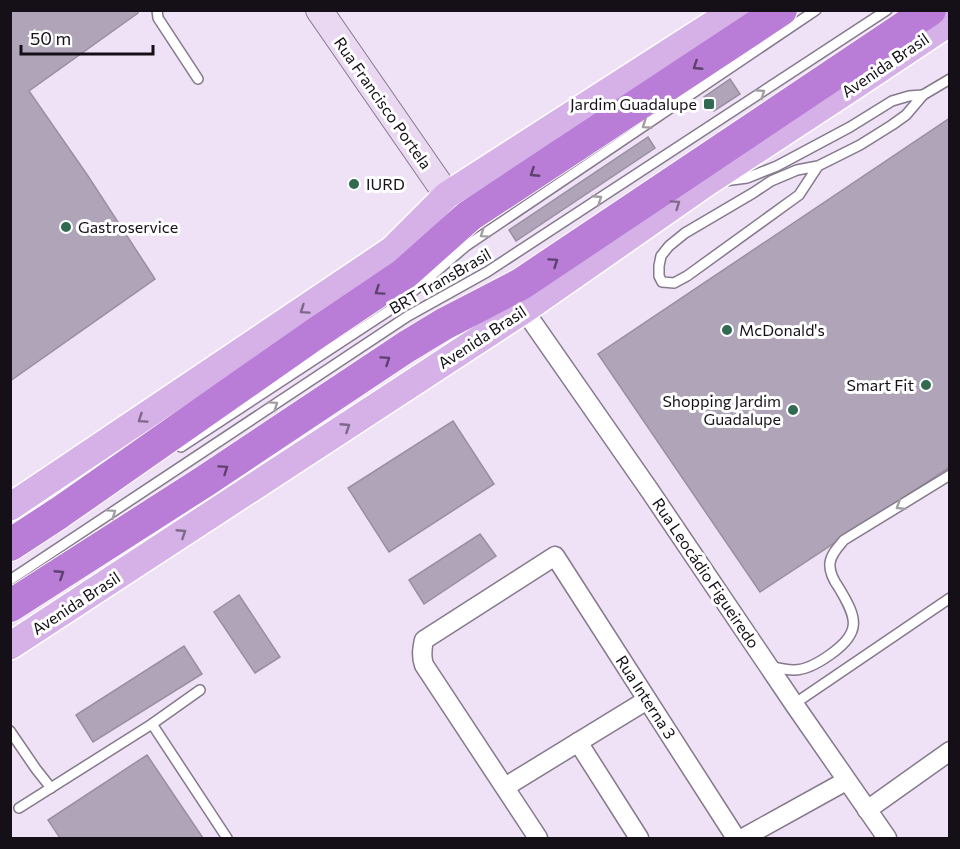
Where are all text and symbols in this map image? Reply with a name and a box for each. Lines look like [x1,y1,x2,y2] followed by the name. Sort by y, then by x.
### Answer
[21,18,153,56] scale bar
[30,27,71,49] text: 50 m
[837,28,932,101] street label: Avenida Brasil
[331,33,436,172] street label: Rua Francisco Portela
[693,59,704,70] one-way arrow
[755,89,766,100] one-way arrow
[570,94,697,113] place label: Jardim Guadalupe
[702,97,716,111] marker: Jardim Guadalupe
[641,118,652,129] one-way arrow
[530,166,540,178] one-way arrow
[366,174,405,193] place label: IURD
[347,177,361,191] marker: IURD
[592,195,602,207] one-way arrow
[669,200,680,211] one-way arrow
[78,217,178,236] place label: Gastroservice
[59,220,73,234] marker: Gastroservice
[480,227,491,238] one-way arrow
[385,244,494,317] street label: BRT TransBrasil
[547,258,558,269] one-way arrow
[375,284,386,295] one-way arrow
[434,301,529,372] street label: Avenida Brasil
[300,303,311,314] one-way arrow
[739,320,825,339] place label: McDonald's
[720,323,734,337] marker: McDonald's
[379,356,390,367] one-way arrow
[846,375,914,394] place label: Smart Fit
[919,378,933,392] marker: Smart Fit
[662,391,781,428] place label: Shopping Jardim Guadalupe
[267,401,278,412] one-way arrow
[786,403,800,417] marker: Shopping Jardim Guadalupe
[138,412,149,423] one-way arrow
[339,423,350,434] one-way arrow
[217,465,228,476] one-way arrow
[649,494,764,651] street label: Rua Leocádio Figueiredo
[896,499,906,511] one-way arrow
[105,509,116,520] one-way arrow
[176,530,187,541] one-way arrow
[28,567,123,638] street label: Avenida Brasil
[53,570,64,581] one-way arrow
[612,651,680,742] street label: Rua Interna 3

